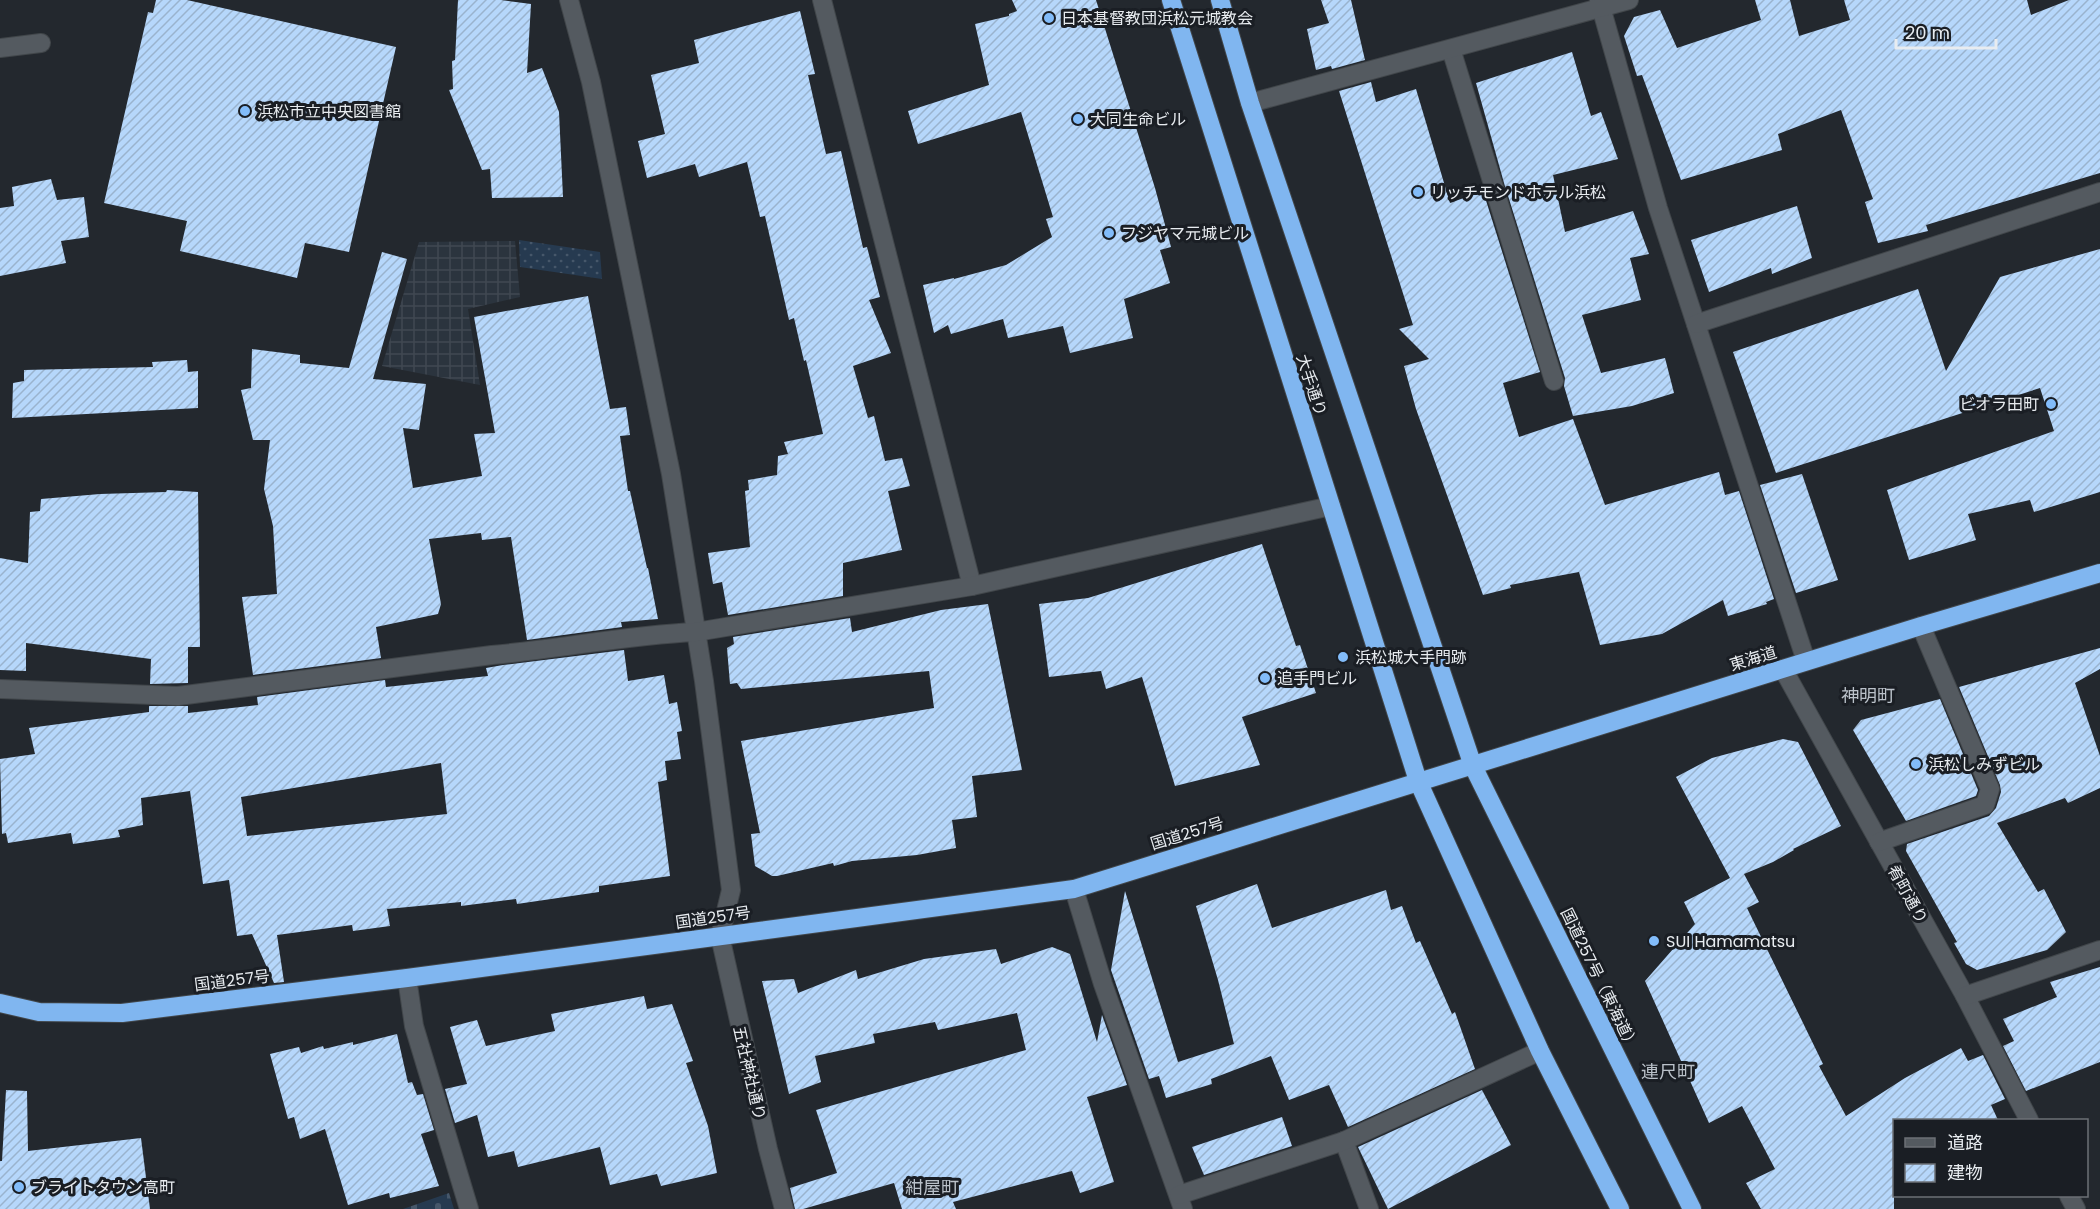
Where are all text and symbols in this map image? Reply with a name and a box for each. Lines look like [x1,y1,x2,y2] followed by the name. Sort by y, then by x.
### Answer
[1061,7,1253,30] place label: 日本基督教団浜松元城教会
[1042,11,1056,25] marker: 日本基督教団浜松元城教会
[1896,12,1996,50] scale bar
[1905,20,1950,45] text: 20 m
[257,100,401,123] place label: 浜松市立中央図書館
[238,104,252,118] marker: 浜松市立中央図書館
[1090,108,1186,131] place label: 大同生命ビル
[1071,112,1085,126] marker: 大同生命ビル
[1430,181,1606,204] place label: リッチモンドホテル浜松
[1411,185,1425,199] marker: リッチモンドホテル浜松
[1121,222,1249,245] place label: フジヤマ元城ビル
[1102,226,1116,240] marker: フジヤマ元城ビル
[1291,351,1332,419] street label: 大手通り
[1959,393,2039,416] place label: ビオラ田町
[2044,397,2058,411] marker: ビオラ田町
[1727,640,1779,676] street label: 東海道
[1355,646,1467,669] place label: 浜松城大手門跡
[1336,650,1350,664] marker: 浜松城大手門跡
[1277,667,1357,690] place label: 追手門ビル
[1258,671,1272,685] marker: 追手門ビル
[1841,683,1895,708] district label: 神明町
[1928,753,2040,776] place label: 浜松しみずビル
[1909,757,1923,771] marker: 浜松しみずビル
[1147,811,1227,856] street label: 国道257号
[1882,861,1933,928] street label: 肴町通り
[674,901,752,934] street label: 国道257号
[1555,904,1644,1054] street label: 国道257号（東海道）
[1666,930,1795,953] place label: SUI Hamamatsu
[1647,934,1661,948] marker: SUI Hamamatsu
[193,964,271,997] street label: 国道257号
[728,1024,772,1122] street label: 五社神社通り
[1641,1059,1695,1084] district label: 連尺町
[1893,1119,2088,1197] legend
[1947,1130,1983,1155] text: 道路
[1947,1160,1983,1185] text: 建物
[905,1175,959,1200] district label: 紺屋町
[31,1176,175,1199] place label: ブライトタウン高町
[12,1180,26,1194] marker: ブライトタウン高町

